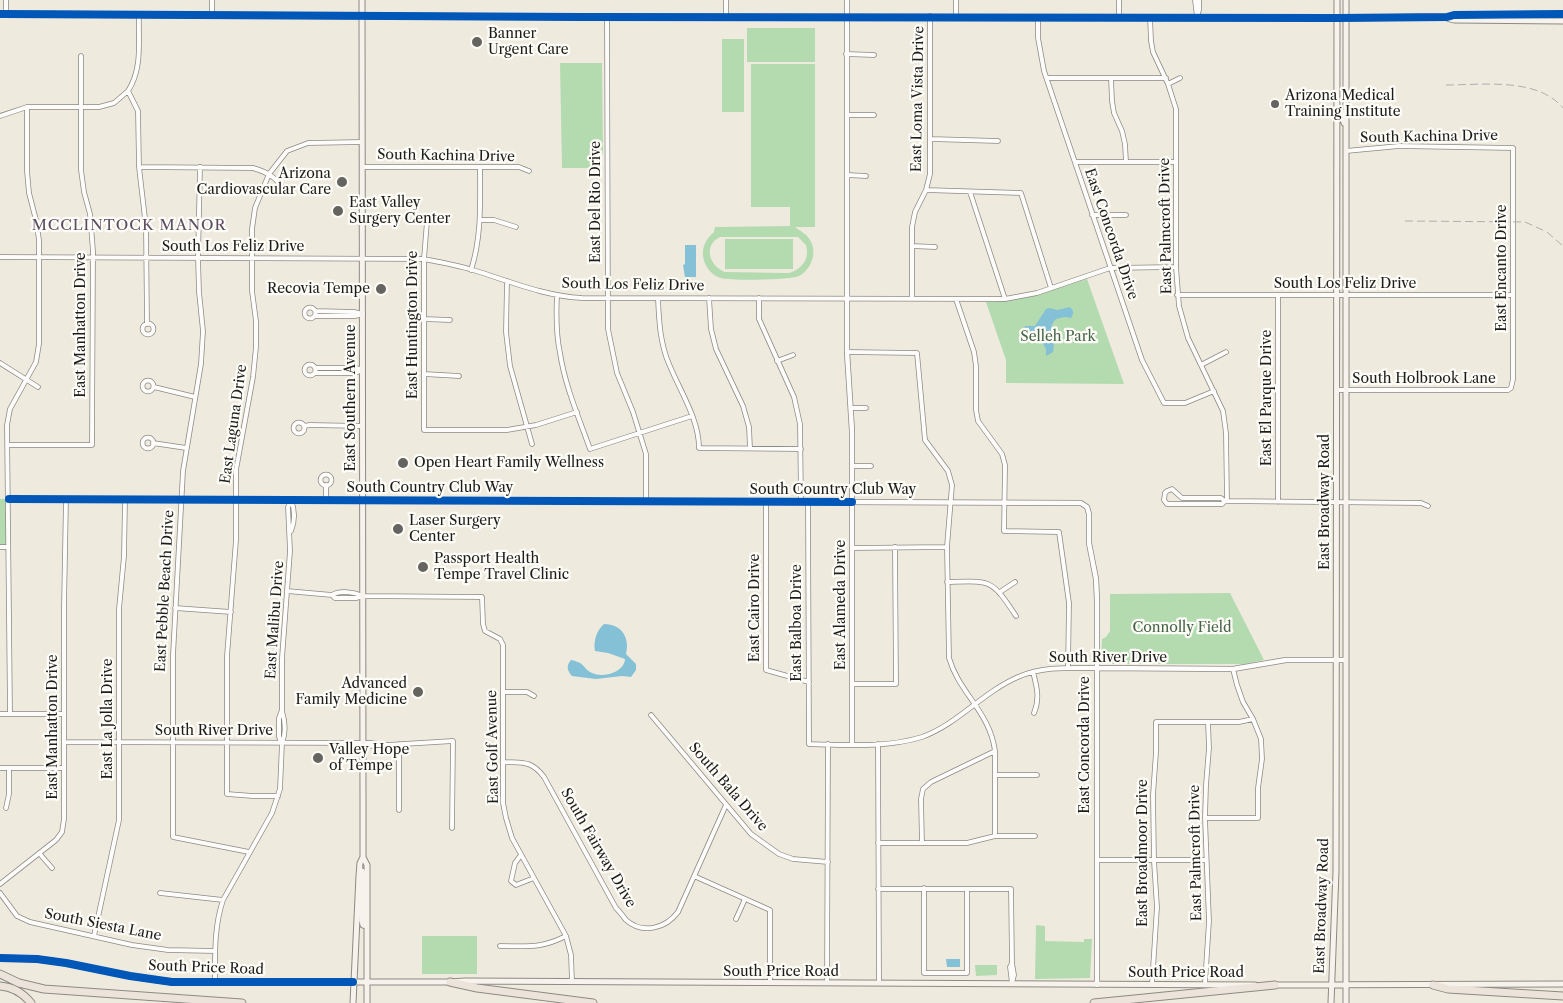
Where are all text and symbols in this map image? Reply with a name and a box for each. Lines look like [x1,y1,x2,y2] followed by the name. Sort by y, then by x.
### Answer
[488,26,569,58] place label: Banner Urgent Care
[908,26,928,172] street label: East Loma Vista Drive
[470,35,484,49] marker: Banner Urgent Care
[1285,88,1401,120] place label: Arizona Medical Training Institute
[1269,98,1281,110] marker: Arizona Medical Training Institute
[1360,127,1498,147] street label: South Kachina Drive
[588,141,604,263] street label: East Del Rio Drive
[377,146,515,166] street label: South Kachina Drive
[1156,157,1176,295] street label: East Palmcroft Drive
[197,166,331,198] place label: Arizona Cardiovascular Care
[1081,166,1141,302] street label: East Concorda Drive
[335,175,349,189] marker: Arizona Cardiovascular Care
[349,195,451,228] place label: East Valley Surgery Center
[331,204,345,218] marker: East Valley Surgery Center
[1494,204,1510,332] street label: East Encanto Drive
[30,217,228,235] district label: MCCLINTOCK MANOR
[162,239,304,255] street label: South Los Feliz Drive
[405,251,421,399] street label: East Huntington Drive
[73,252,89,398] street label: East Manhatton Drive
[562,275,704,295] street label: South Los Feliz Drive
[1274,276,1416,292] street label: South Los Feliz Drive
[267,281,370,297] place label: Recovia Tempe
[374,282,388,296] marker: Recovia Tempe
[343,324,359,472] street label: East Southern Avenue
[1020,329,1096,345] park label: Selleh Park
[1259,330,1275,466] street label: East El Parque Drive
[217,363,251,485] street label: East Laguna Drive
[1352,371,1496,387] street label: South Holbrook Lane
[1317,434,1333,570] street label: East Broadway Road
[414,455,604,471] place label: Open Heart Family Wellness
[396,456,410,470] marker: Open Heart Family Wellness
[347,480,513,496] street label: South Country Club Way
[750,482,916,498] street label: South Country Club Way
[152,510,178,672] street label: East Pebble Beach Drive
[409,513,501,546] place label: Laser Surgery Center
[391,522,405,536] marker: Laser Surgery Center
[833,540,849,670] street label: East Alameda Drive
[434,551,569,584] place label: Passport Health Tempe Travel Clinic
[747,554,763,662] street label: East Cairo Drive
[262,560,288,680] street label: East Malibu Drive
[416,560,430,574] marker: Passport Health Tempe Travel Clinic
[789,564,805,682] street label: East Balboa Drive
[1132,620,1232,636] park label: Connolly Field
[1049,650,1167,666] street label: South River Drive
[45,654,61,800] street label: East Manhatton Drive
[100,658,116,780] street label: East La Jolla Drive
[295,676,407,709] place label: Advanced Family Medicine
[1077,676,1093,814] street label: East Concorda Drive
[411,685,425,699] marker: Advanced Family Medicine
[484,690,502,804] street label: East Golf Avenue
[155,723,273,739] street label: South River Drive
[685,739,771,835] street label: South Bala Drive
[329,742,409,774] place label: Valley Hope of Tempe
[311,751,325,765] marker: Valley Hope of Tempe
[1135,779,1151,927] street label: East Broadmoor Drive
[1186,784,1206,922] street label: East Palmcroft Drive
[557,785,639,911] street label: South Fairway Drive
[1311,838,1333,974] street label: East Broadway Road
[43,905,163,945] street label: South Siesta Lane
[148,958,264,978] street label: South Price Road
[723,964,839,980] street label: South Price Road
[1128,965,1244,981] street label: South Price Road

